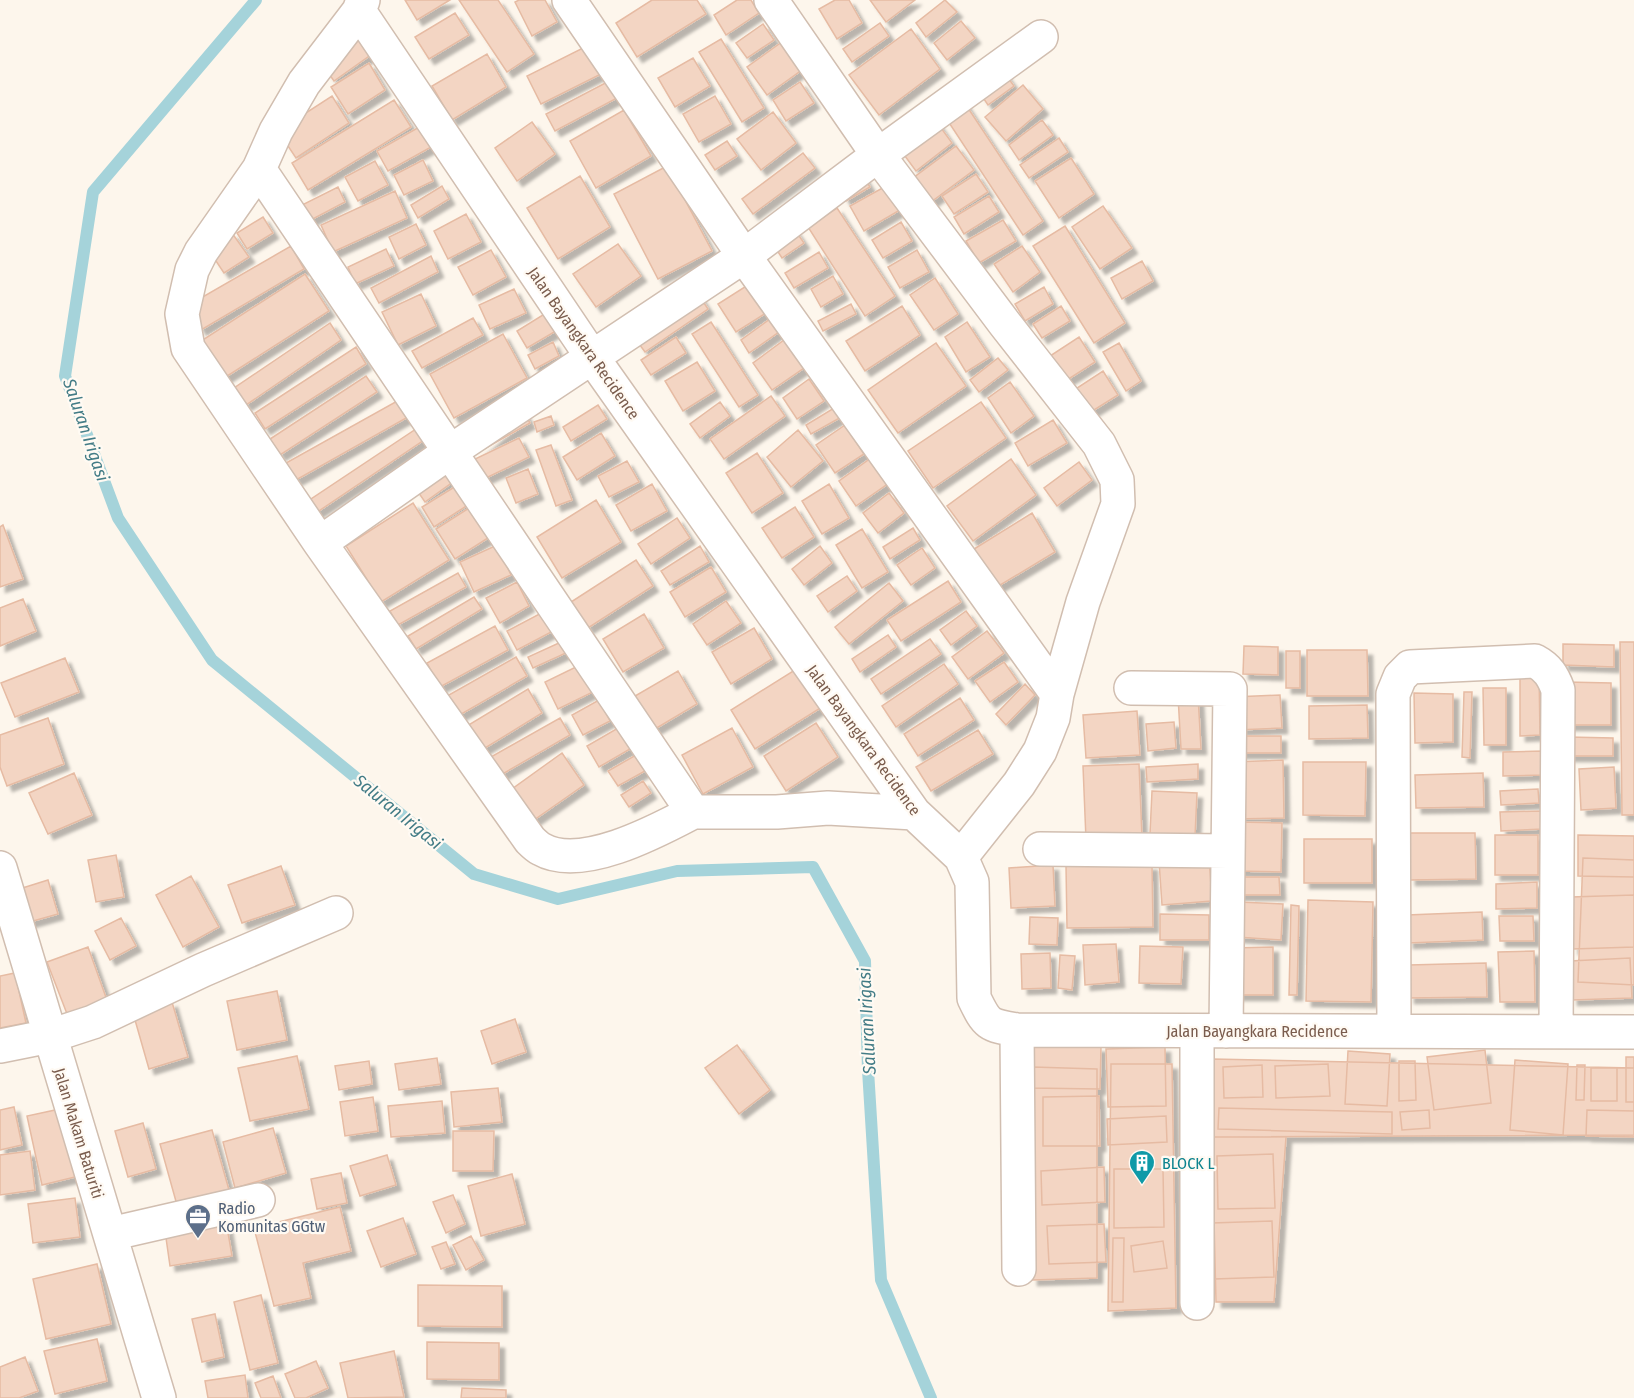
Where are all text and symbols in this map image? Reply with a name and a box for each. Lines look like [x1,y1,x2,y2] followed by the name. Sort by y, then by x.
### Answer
[524,263,644,423] street label: Jalan Bayangkara Recidence
[58,375,114,485] water label: Saluran Irigasi
[803,661,925,819] street label: Jalan Bayangkara Recidence
[349,769,447,855] water label: Saluran Irigasi
[853,966,881,1076] water label: Saluran Irigasi
[1166,1022,1348,1041] street label: Jalan Bayangkara Recidence
[50,1066,107,1201] street label: Jalan Makam Baturiti
[1127,1148,1157,1186] building icon: BLOCK L
[1162,1154,1215,1173] place label: BLOCK L
[218,1199,326,1236] place label: Radio Komunitas GGtw
[183,1202,213,1240] office icon: Radio Komunitas GGtw

